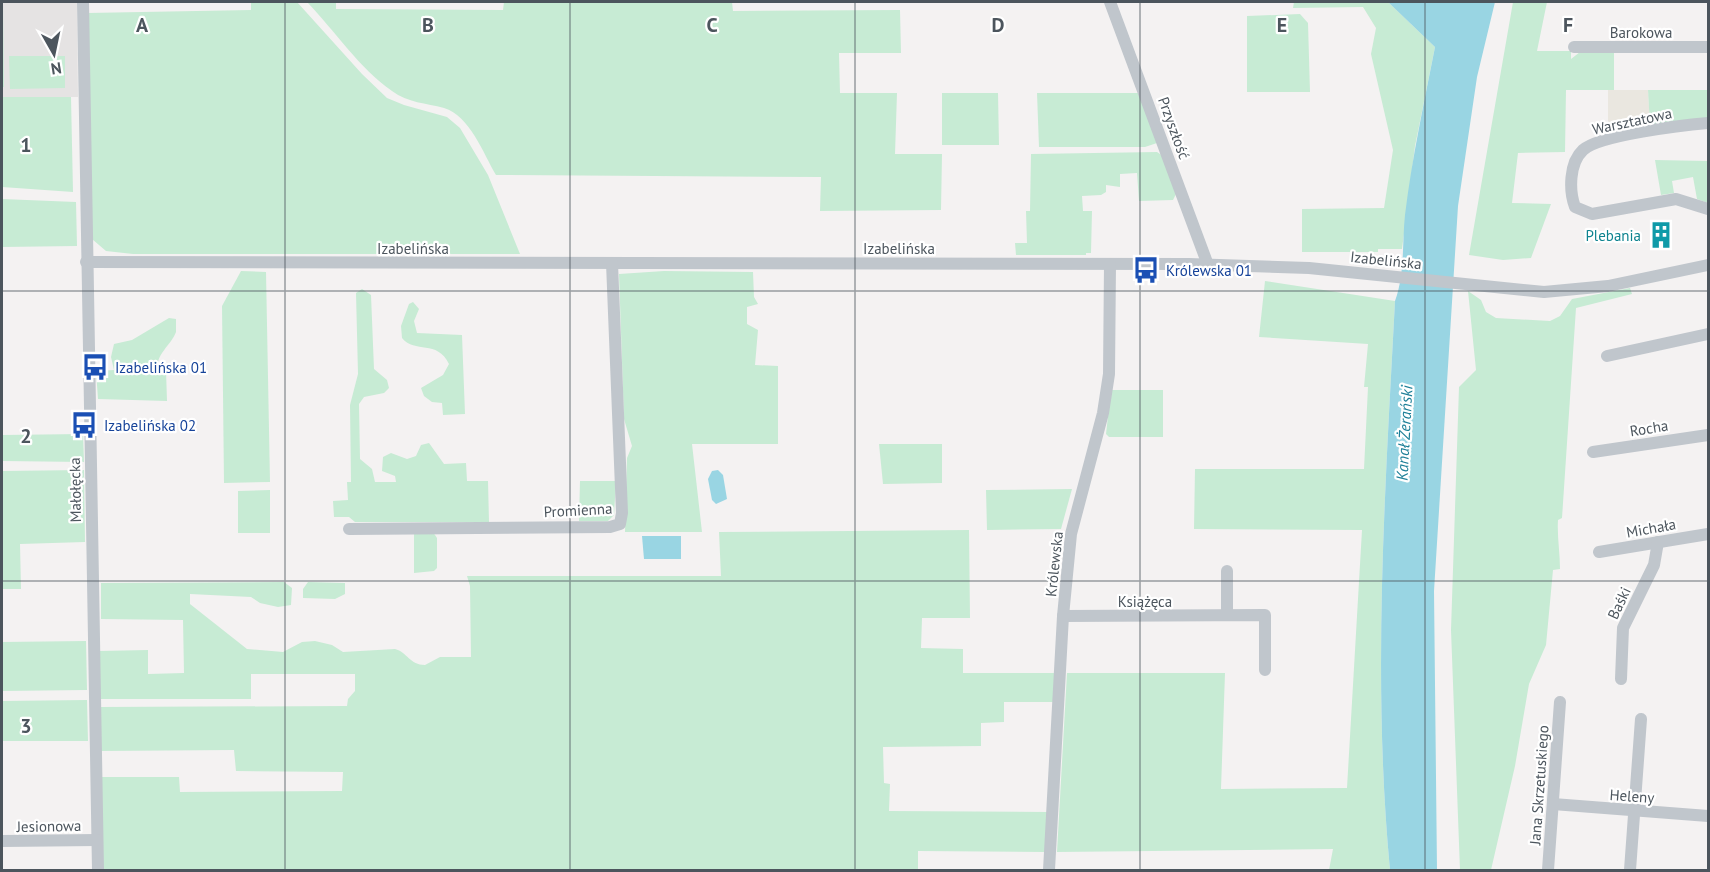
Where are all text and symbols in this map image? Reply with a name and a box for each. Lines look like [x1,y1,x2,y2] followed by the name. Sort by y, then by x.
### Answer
[136,12,149,38] text: A
[422,12,434,38] text: B
[706,12,718,38] text: C
[992,12,1005,38] text: D
[1277,12,1287,38] text: E
[1563,12,1573,38] text: F
[1610,23,1672,42] street label: Barokowa
[24,24,84,84] north arrow
[50,58,63,80] text: N
[1154,94,1194,162] street label: Przyszłość
[1590,103,1674,139] street label: Warsztatowa
[20,132,32,158] text: 1
[1646,220,1676,250] building icon: Plebania
[1585,226,1641,245] place label: Plebania
[377,239,449,258] street label: Izabelińska
[863,239,935,258] street label: Izabelińska
[1349,247,1423,273] street label: Izabelińska
[1131,255,1161,285] bus stop icon: Królewska 01
[1166,261,1252,280] place label: Królewska 01
[80,352,110,382] bus stop icon: Izabelińska 01
[115,358,207,377] place label: Izabelińska 01
[1392,384,1417,481] water label: Kanał Żerański
[69,410,99,440] bus stop icon: Izabelińska 02
[104,416,196,435] place label: Izabelińska 02
[1628,416,1670,440] street label: Rocha
[20,423,32,449] text: 2
[65,457,85,523] street label: Małołęcka
[543,499,613,521] street label: Promienna
[1625,514,1677,542] street label: Michała
[1041,530,1067,598] street label: Królewska
[1603,584,1635,622] street label: Baśki
[1118,592,1172,611] street label: Książęca
[20,713,32,739] text: 3
[1525,724,1553,847] street label: Jana Skrzetuskiego
[1609,785,1655,807] street label: Heleny
[15,816,82,836] street label: Jesionowa

